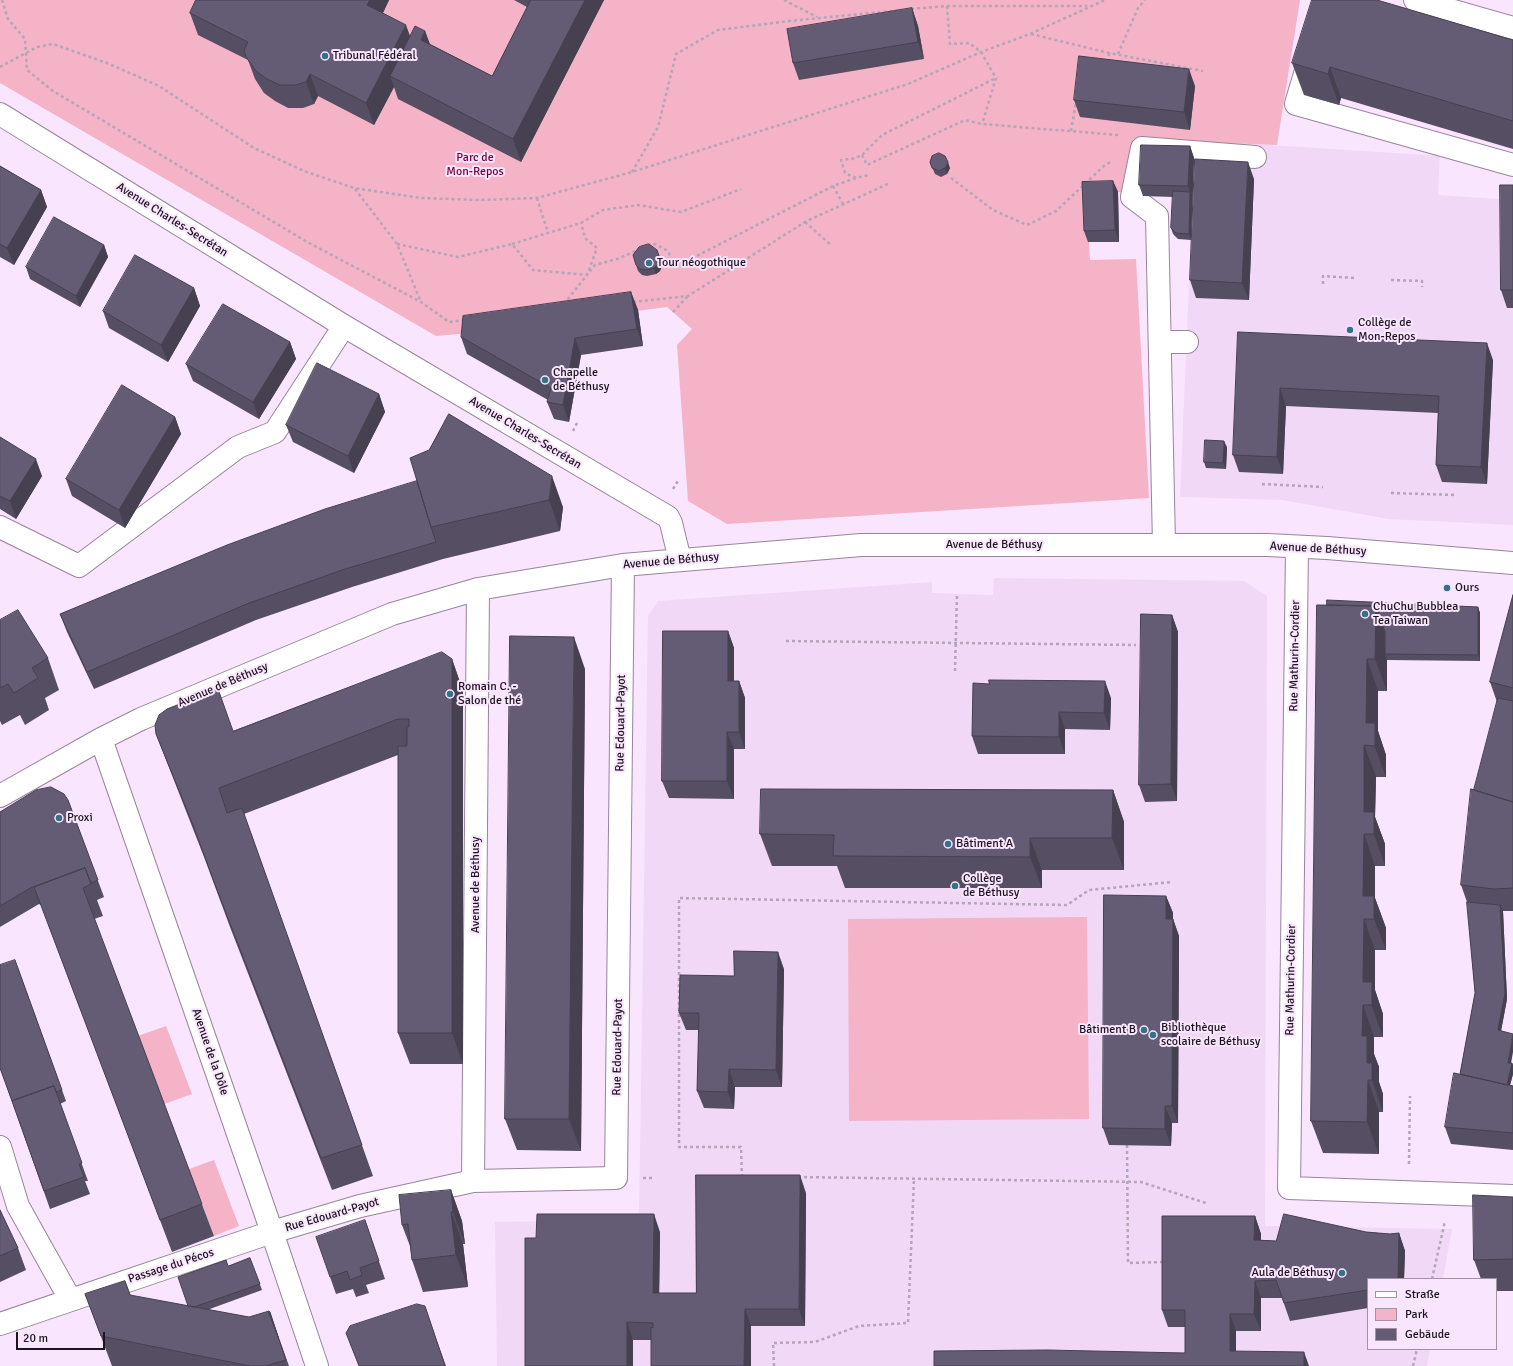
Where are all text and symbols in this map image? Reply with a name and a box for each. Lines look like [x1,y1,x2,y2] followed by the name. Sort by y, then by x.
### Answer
[333,49,416,63] place label: Tribunal Fédéral
[320,51,330,61] marker: Tribunal Fédéral
[446,151,504,179] park label: Parc de Mon-Repos
[114,180,230,260] street label: Avenue Charles-Secrétan
[657,256,746,270] place label: Tour néogothique
[644,258,654,268] marker: Tour néogothique
[1358,316,1416,344] place label: Collège de Mon-Repos
[1345,325,1355,335] marker: Collège de Mon-Repos
[553,366,609,394] place label: Chapelle de Béthusy
[540,375,550,385] marker: Chapelle de Béthusy
[466,394,584,472] street label: Avenue Charles-Secrétan
[946,538,1042,552] street label: Avenue de Béthusy
[1269,539,1367,559] street label: Avenue de Béthusy
[622,550,720,572] street label: Avenue de Béthusy
[1455,581,1479,595] place label: Ours
[1442,583,1452,593] marker: Ours
[1287,600,1303,712] street label: Rue Mathurin-Cordier
[1373,600,1458,628] place label: ChuChu Bubblea Tea Taiwan
[1360,609,1370,619] marker: ChuChu Bubblea Tea Taiwan
[176,659,270,711] street label: Avenue de Béthusy
[613,674,629,772] street label: Rue Edouard-Payot
[458,680,521,708] place label: Romain C. - Salon de thé
[445,689,455,699] marker: Romain C. - Salon de thé
[67,811,93,825] place label: Proxi
[54,813,64,823] marker: Proxi
[469,837,483,933] street label: Avenue de Béthusy
[956,837,1013,851] place label: Bâtiment A
[943,839,953,849] marker: Bâtiment A
[963,872,1019,900] place label: Collège de Béthusy
[950,881,960,891] marker: Collège de Béthusy
[1283,924,1299,1036] street label: Rue Mathurin-Cordier
[610,998,626,1096] street label: Rue Edouard-Payot
[188,1007,232,1097] street label: Avenue de la Dôle
[1161,1021,1260,1049] place label: Bibliothèque scolaire de Béthusy
[1079,1023,1136,1037] place label: Bâtiment B
[1139,1025,1149,1035] marker: Bâtiment B
[1148,1030,1158,1040] marker: Bibliothèque scolaire de Béthusy
[283,1195,381,1235] street label: Rue Edouard-Payot
[126,1245,216,1287] street label: Passage du Pécos
[1252,1266,1334,1280] place label: Aula de Béthusy
[1337,1268,1347,1278] marker: Aula de Béthusy
[1367,1278,1497,1350] legend
[1405,1287,1440,1302] text: Straße
[1405,1307,1428,1322] text: Park
[18,1324,107,1350] scale bar
[1405,1327,1450,1342] text: Gebäude
[23,1331,48,1346] text: 20 m

